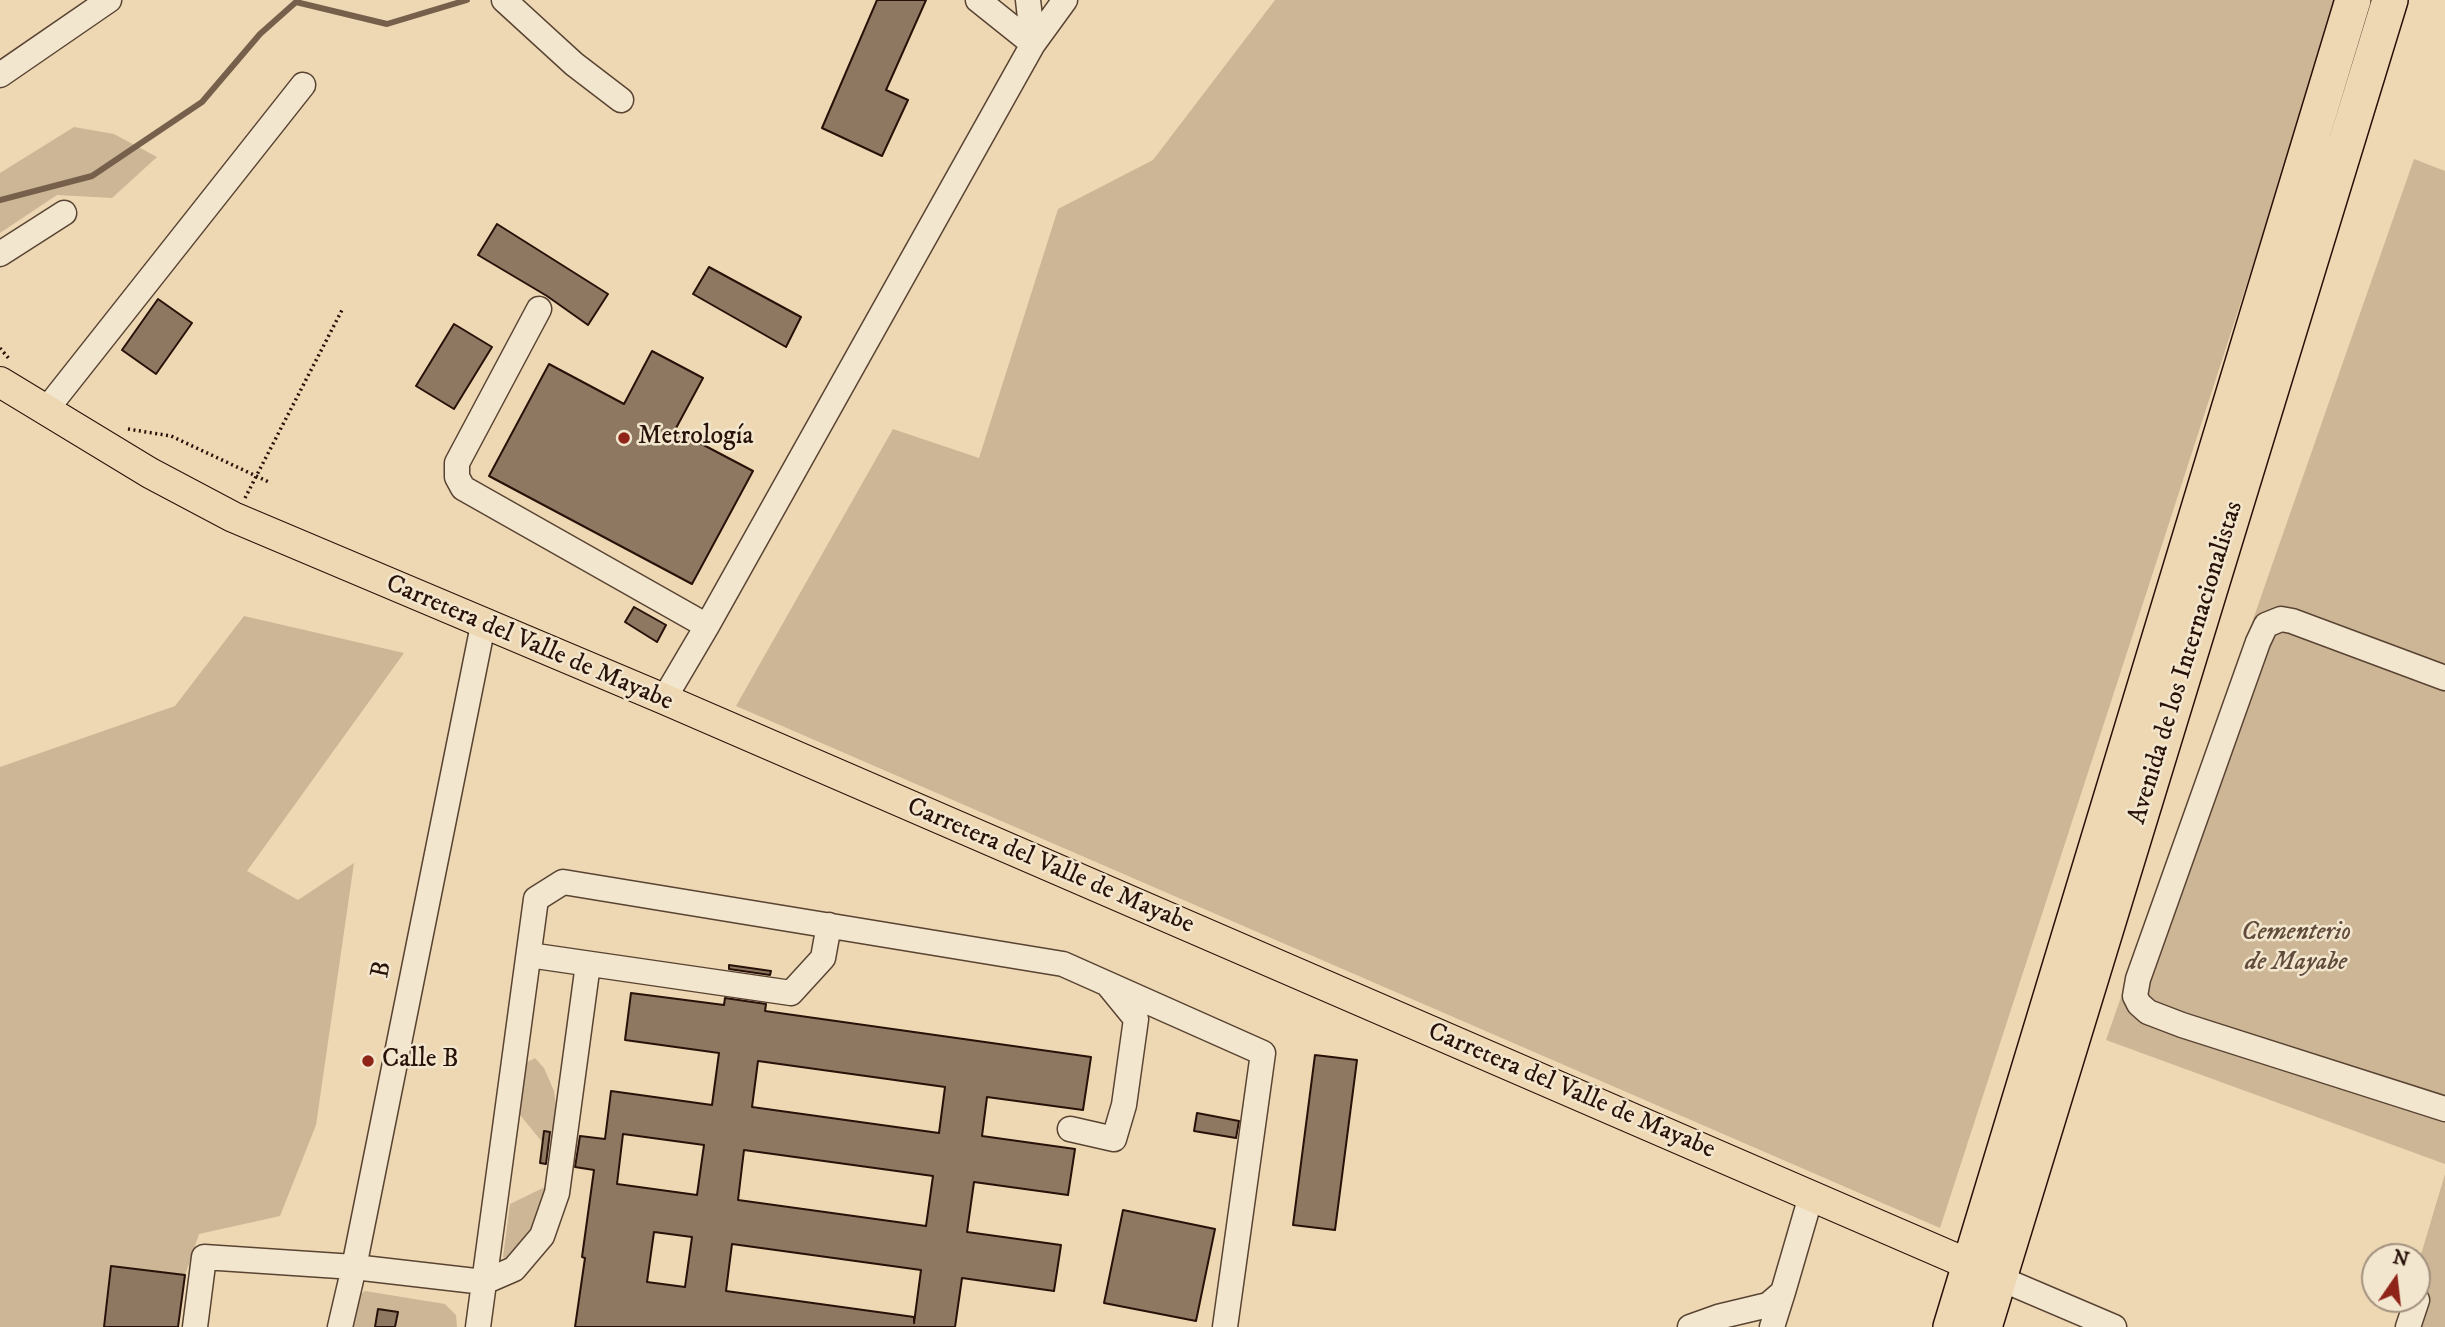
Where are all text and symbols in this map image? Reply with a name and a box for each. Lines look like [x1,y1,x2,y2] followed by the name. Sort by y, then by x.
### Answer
[638,422,753,454] place label: Metrología
[616,430,632,446] marker: Metrología
[2123,498,2251,828] street label: Avenida de los Internacionalistas
[381,569,677,719] street label: Carretera del Valle de Mayabe
[902,792,1198,942] street label: Carretera del Valle de Mayabe
[2241,918,2351,979] park label: Cementerio de Mayabe
[366,959,400,981] street label: B
[1423,1017,1719,1167] street label: Carretera del Valle de Mayabe
[382,1045,459,1077] place label: Calle B
[360,1053,376,1069] marker: Calle B
[2361,1243,2431,1313] north arrow
[2390,1246,2411,1272] text: N

